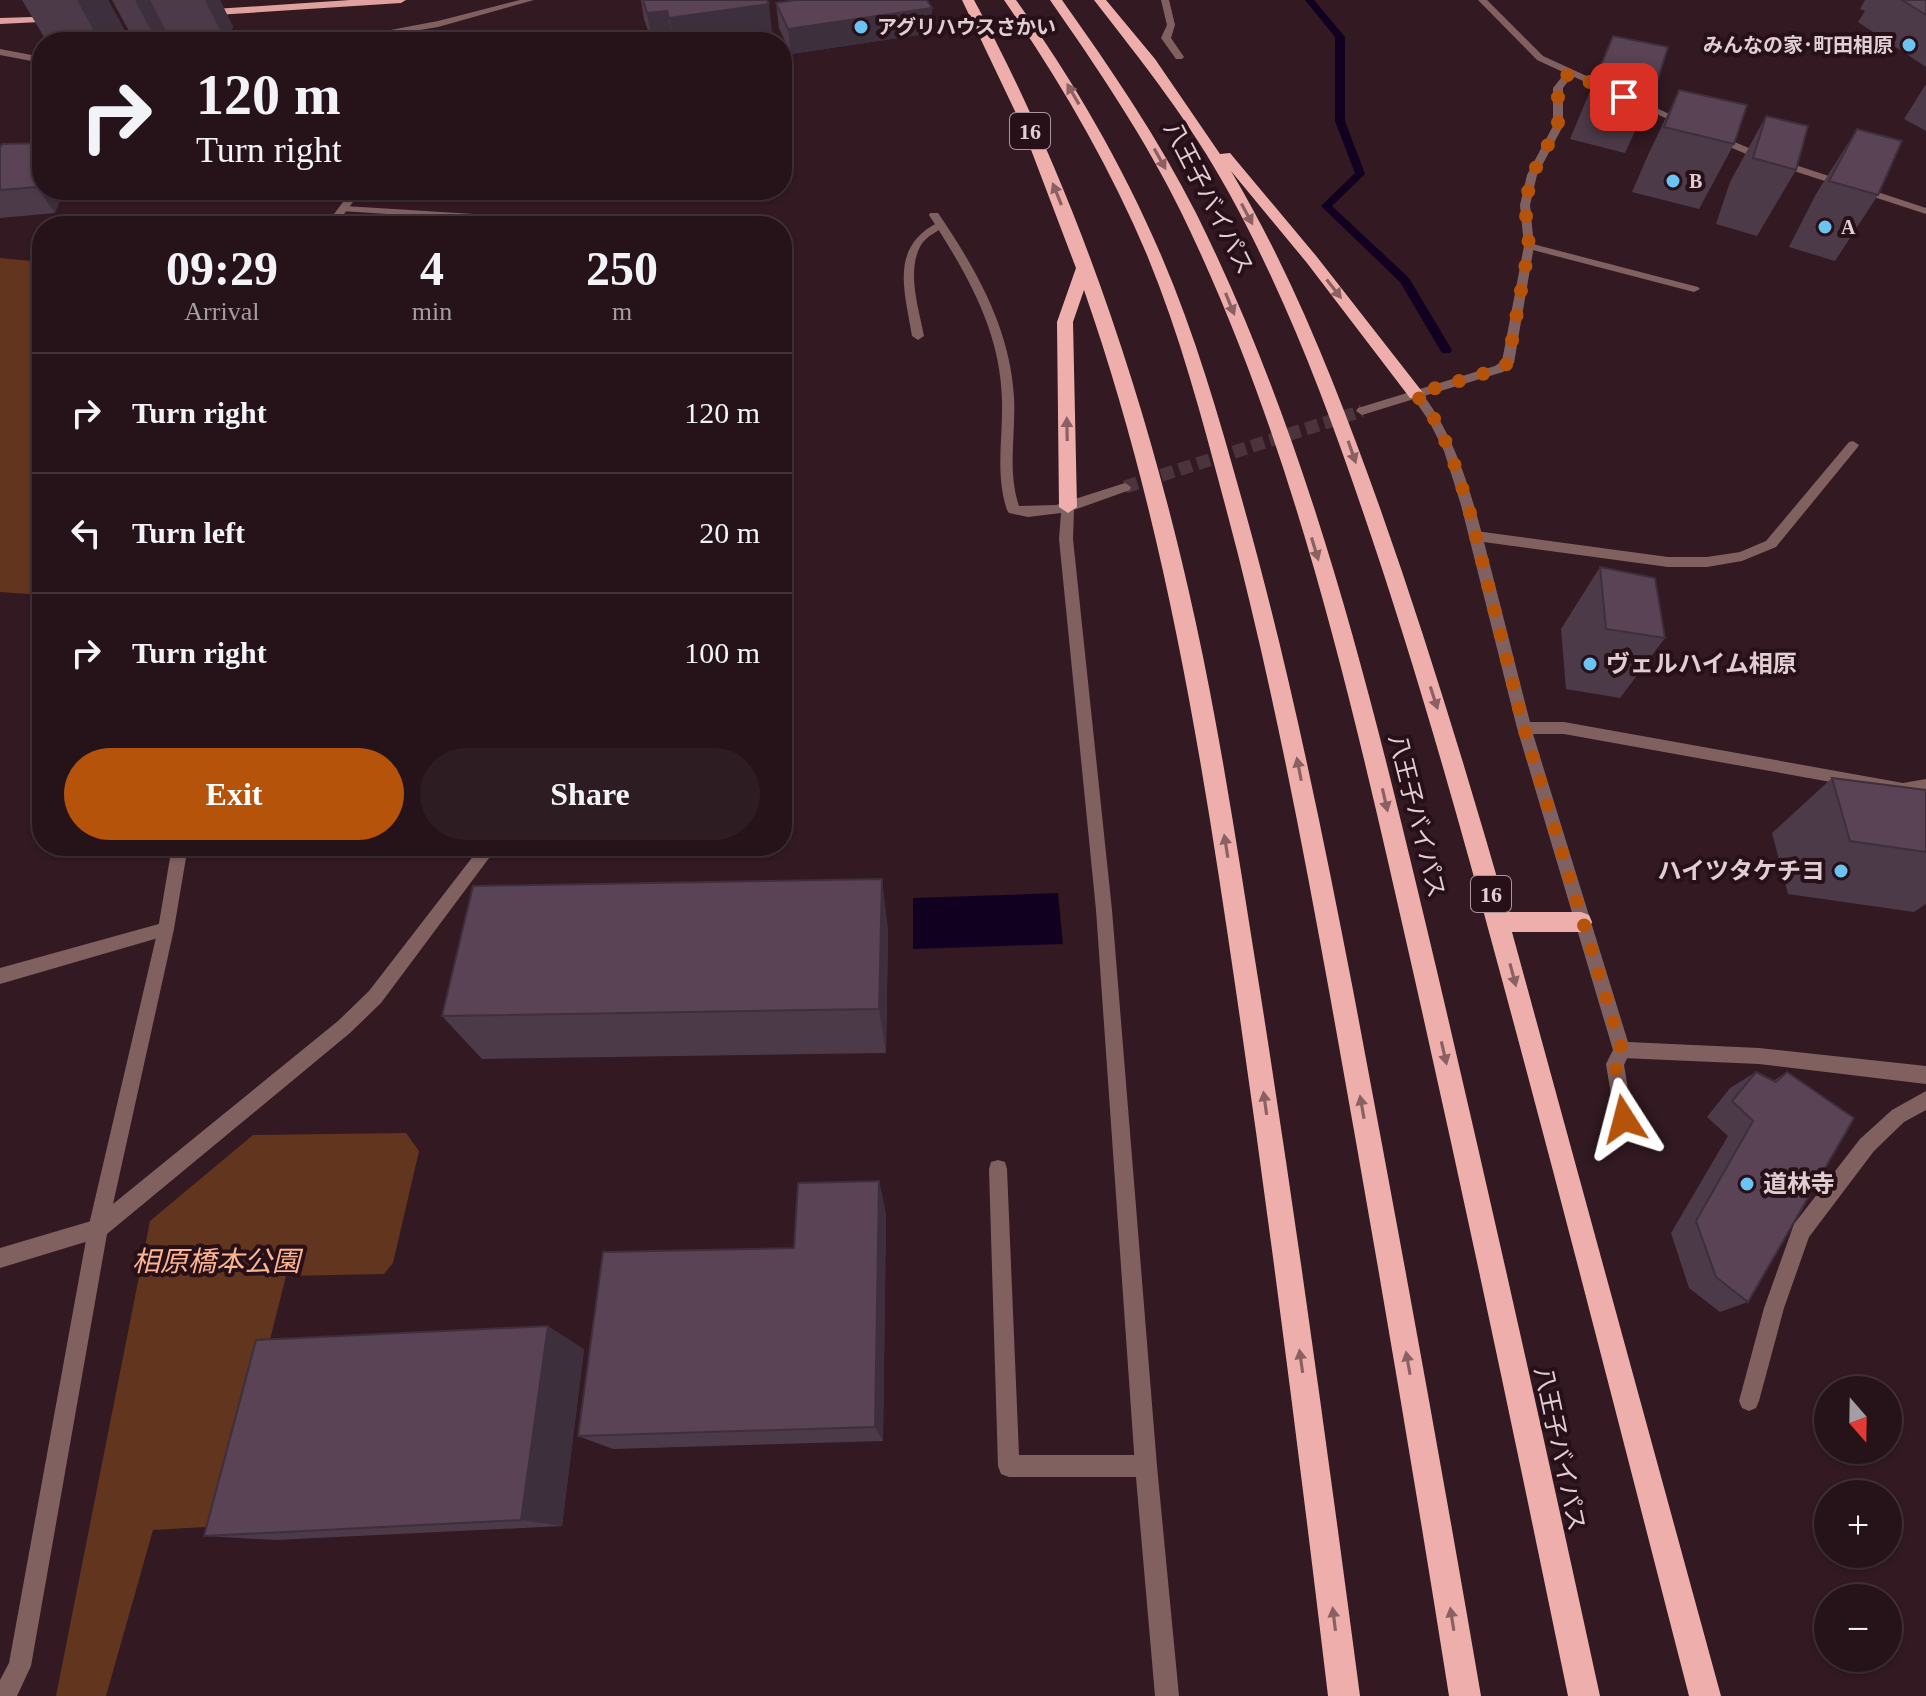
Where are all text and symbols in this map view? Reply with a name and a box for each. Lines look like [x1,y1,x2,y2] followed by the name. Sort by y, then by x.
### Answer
[877,16,1056,38] place label: アグリハウスさかい
[852,18,870,36] marker: アグリハウスさかい
[1703,34,1893,56] place label: みんなの家･町田相原
[1900,36,1918,54] marker: みんなの家･町田相原
[1590,63,1658,131] pin
[64,64,168,168] icon: right
[196,64,341,126] text: 120 m
[1602,75,1646,119] icon: arrive
[1066,83,1080,105] one-way arrow
[1010,113,1050,149] road number: 16
[1159,117,1259,279] street label: 八王子バイパス
[196,130,342,170] text: Turn right
[1153,148,1167,170] one-way arrow
[1689,170,1702,192] place label: B
[1664,172,1682,190] marker: B
[1050,182,1063,206] one-way arrow
[1240,203,1254,225] one-way arrow
[1841,216,1856,238] place label: A
[1816,218,1834,236] marker: A
[166,242,278,295] text: 09:29
[420,242,444,295] text: 4
[586,242,658,295] text: 250
[1326,279,1342,299] one-way arrow
[1224,292,1237,316] one-way arrow
[184,297,259,326] text: Arrival
[412,297,452,326] text: min
[612,297,632,326] text: m
[64,391,108,435] icon: right
[132,396,267,429] text: Turn right
[684,396,760,429] text: 120 m
[1061,416,1073,441] one-way arrow
[1346,440,1358,464] one-way arrow
[64,511,108,555] icon: left
[132,516,245,549] text: Turn left
[699,516,760,549] text: 20 m
[1309,538,1322,562] one-way arrow
[64,631,108,675] icon: right
[132,636,267,669] text: Turn right
[684,636,760,669] text: 100 m
[1606,651,1797,677] place label: ヴェルハイム相原
[1581,655,1599,673] marker: ヴェルハイム相原
[1429,687,1441,711] one-way arrow
[1384,732,1450,900] street label: 八王子バイパス
[64,748,404,840] button: Exit
[420,748,760,840] button: Share
[1292,756,1305,781] one-way arrow
[1379,787,1392,812] one-way arrow
[1219,833,1231,858] one-way arrow
[1657,858,1825,884] place label: ハイツタケチヨ
[1832,862,1850,880] marker: ハイツタケチヨ
[1471,876,1511,912] road number: 16
[1507,963,1519,988] one-way arrow
[1438,1041,1451,1066] one-way arrow
[1582,1077,1666,1161] position arrow
[1258,1090,1271,1115] one-way arrow
[1356,1094,1368,1119] one-way arrow
[1763,1171,1835,1197] place label: 道林寺
[1738,1175,1756,1193] marker: 道林寺
[132,1246,304,1277] park label: 相原橋本公園
[1294,1348,1307,1373] one-way arrow
[1402,1350,1414,1375] one-way arrow
[1530,1364,1590,1534] street label: 八王子バイパス
[1814,1376,1902,1464] north arrow
[1814,1376,1902,1672] map controls
[1814,1480,1902,1568] button: +
[1814,1584,1902,1672] button: −
[1328,1606,1341,1631] one-way arrow
[1446,1606,1458,1631] one-way arrow

